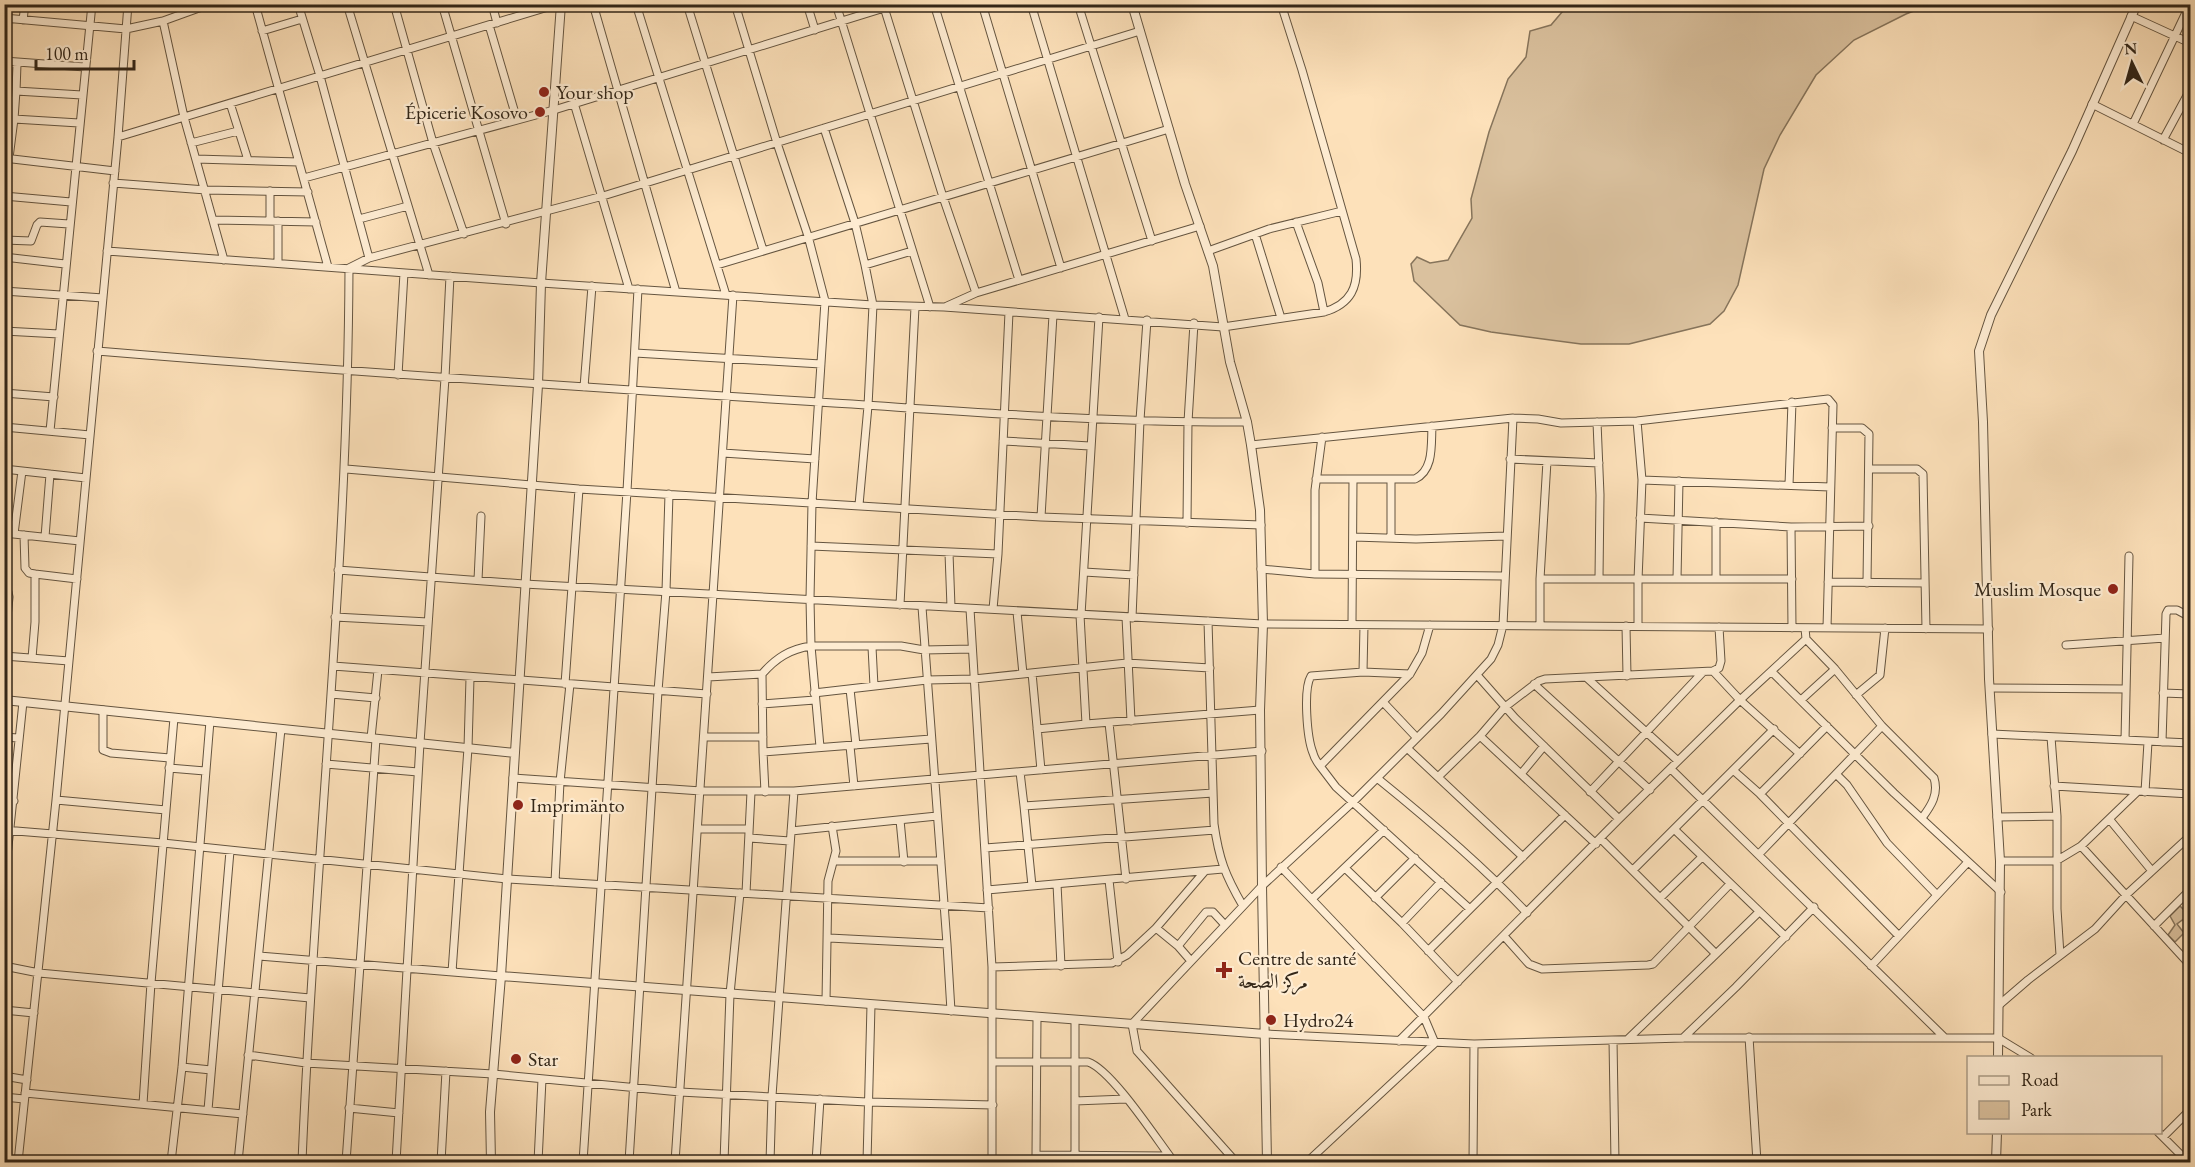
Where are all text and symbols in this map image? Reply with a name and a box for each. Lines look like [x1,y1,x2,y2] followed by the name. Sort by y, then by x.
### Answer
[36,33,134,71] scale bar
[2102,33,2162,93] north arrow
[2123,38,2138,60] text: N
[45,42,89,65] text: 100 m
[556,79,634,105] place label: Your shop
[537,85,551,99] marker: Your shop
[405,99,528,125] place label: Épicerie Kosovo
[533,105,547,119] marker: Épicerie Kosovo
[1974,576,2101,602] place label: Muslim Mosque
[2106,582,2120,596] marker: Muslim Mosque
[530,792,625,818] place label: Imprimänto
[511,798,525,812] marker: Imprimänto
[1238,945,1357,995] place label: Centre de santé مركز الصحة
[1215,961,1233,979] marker: Centre de santé مركز الصحة
[1283,1007,1354,1033] place label: Hydro24
[1264,1013,1278,1027] marker: Hydro24
[528,1046,559,1072] place label: Star
[509,1052,523,1066] marker: Star
[1967,1056,2162,1134] legend
[2021,1068,2060,1091] text: Road
[2021,1098,2052,1121] text: Park

